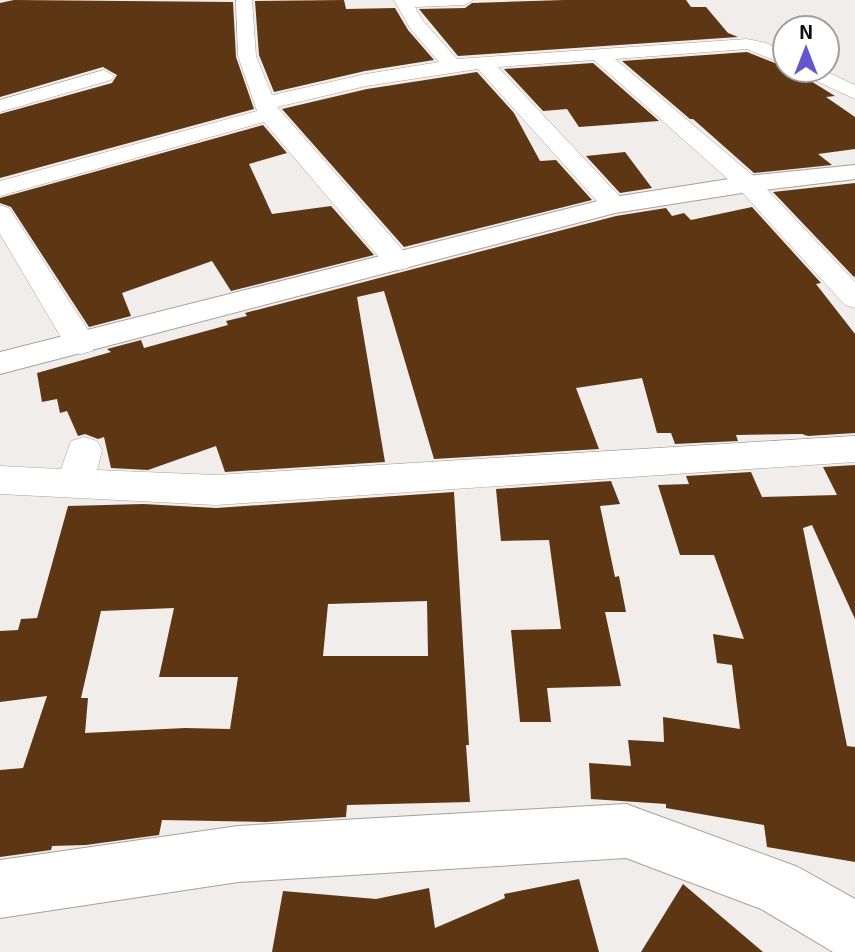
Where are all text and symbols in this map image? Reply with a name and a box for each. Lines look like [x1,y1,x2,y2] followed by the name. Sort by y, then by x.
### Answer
[771,14,841,84] north arrow
[799,20,813,43] text: N

